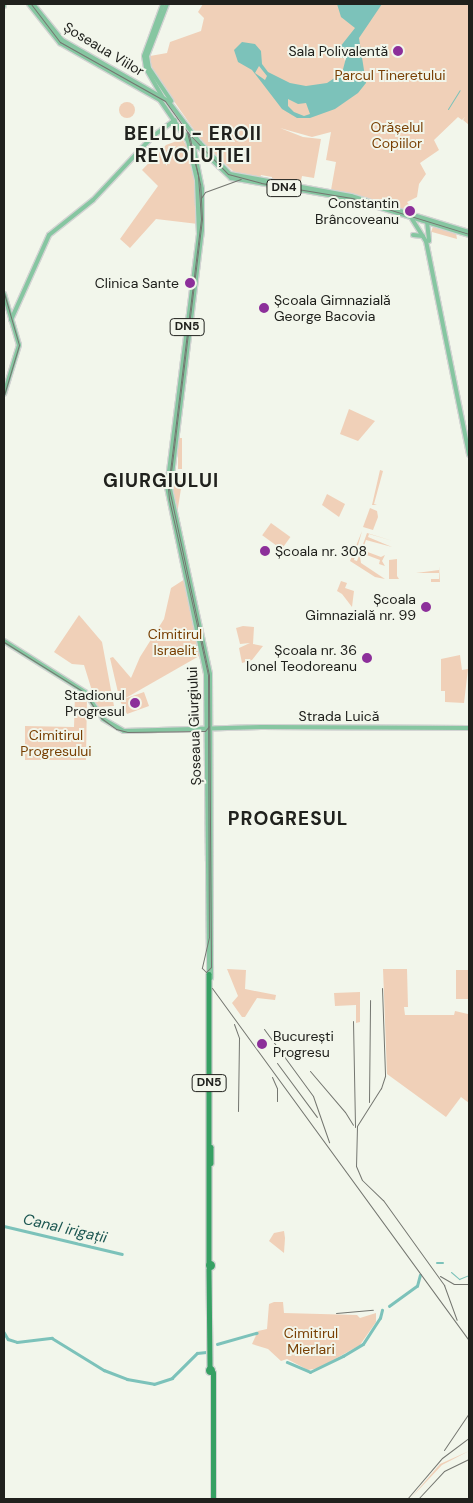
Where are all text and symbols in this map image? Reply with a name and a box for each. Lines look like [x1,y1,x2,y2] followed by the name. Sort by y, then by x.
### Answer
[61,18,147,80] street label: Șoseaua Viilor
[288,43,388,59] place label: Sala Polivalentă
[392,45,404,57] marker: Sala Polivalentă
[334,67,446,83] park label: Parcul Tineretului
[371,119,423,152] park label: Orășelul Copiilor
[122,123,264,167] district label: BELLU - EROII REVOLUȚIEI
[265,178,303,198] road number: DN4
[315,195,399,228] place label: Constantin Brâncoveanu
[403,204,417,218] marker: Constantin Brâncoveanu
[95,275,179,291] place label: Clinica Sante
[183,276,197,290] marker: Clinica Sante
[274,292,391,324] place label: Școala Gimnazială George Bacovia
[258,302,270,314] marker: Școala Gimnazială George Bacovia
[170,318,204,337] road number: DN5
[102,470,220,492] district label: GIURGIULUI
[275,543,367,559] place label: Școala nr. 308
[259,545,271,557] marker: Școala nr. 308
[305,591,416,624] place label: Școala Gimnazială nr. 99
[420,601,432,613] marker: Școala Gimnazială nr. 99
[148,626,202,658] park label: Cimitirul Israelit
[246,642,357,674] place label: Școala nr. 36 Ionel Teodoreanu
[361,652,373,664] marker: Școala nr. 36 Ionel Teodoreanu
[184,666,204,786] street label: Șoseaua Giurgiului
[64,687,125,720] place label: Stadionul Progresul
[129,697,141,709] marker: Stadionul Progresul
[299,708,379,724] street label: Strada Luică
[20,727,92,760] park label: Cimitirul Progresului
[227,808,349,830] district label: PROGRESUL
[273,1028,334,1060] place label: București Progresu
[255,1037,269,1051] marker: București Progresu
[192,1074,226,1092] road number: DN5
[21,1211,109,1247] water label: Canal irigații
[284,1325,338,1358] park label: Cimitirul Mierlari

